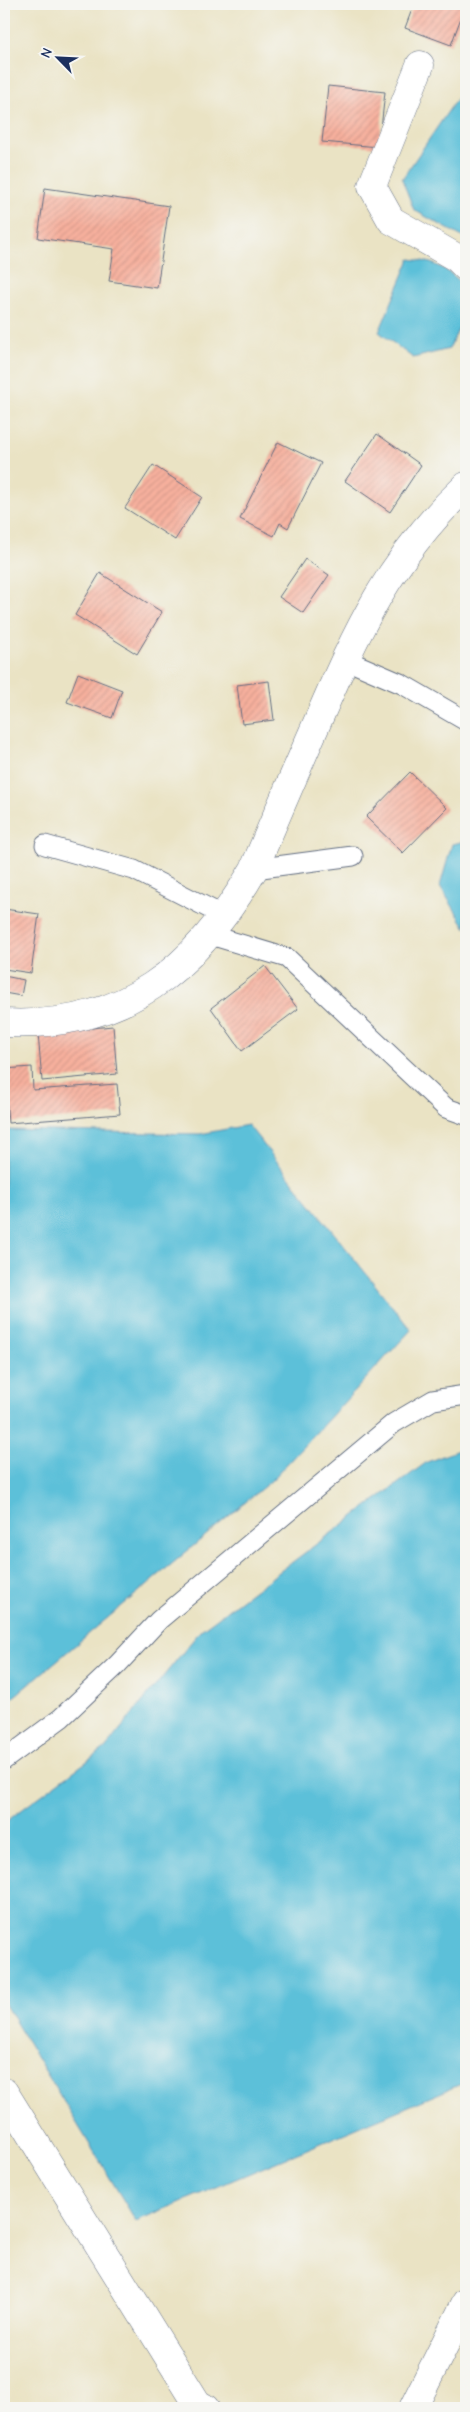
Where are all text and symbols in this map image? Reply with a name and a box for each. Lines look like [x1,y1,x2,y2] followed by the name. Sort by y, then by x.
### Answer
[32,32,82,82] north arrow
[37,45,56,61] text: N

